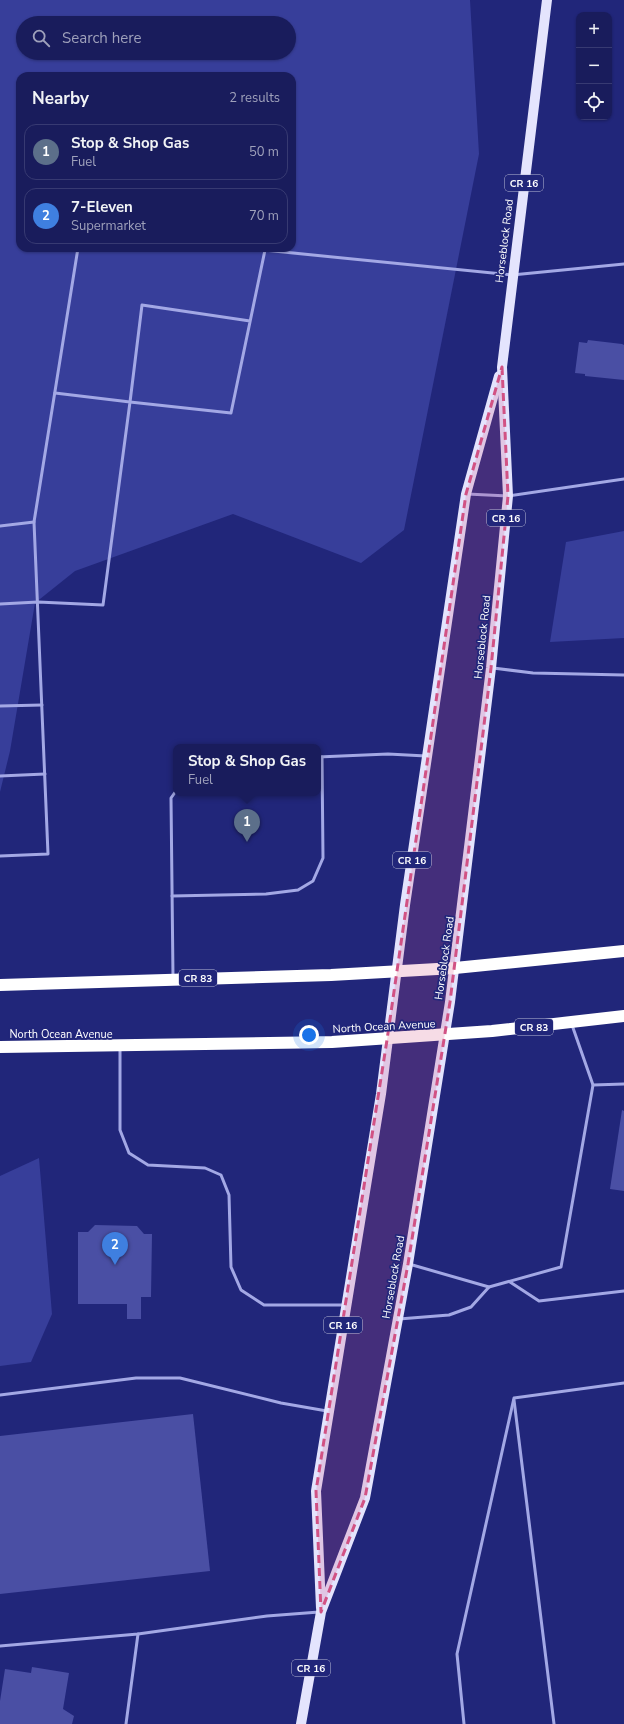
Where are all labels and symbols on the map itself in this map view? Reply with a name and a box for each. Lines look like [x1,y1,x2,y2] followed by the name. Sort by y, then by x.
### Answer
[505,175,543,191] road number: CR 16
[492,198,517,284] street label: Horseblock Road
[487,510,525,526] road number: CR 16
[471,594,494,680] street label: Horseblock Road
[234,809,260,842] pin: 1
[393,852,431,868] road number: CR 16
[431,915,458,1001] street label: Horseblock Road
[179,970,217,986] road number: CR 83
[332,1016,436,1037] street label: North Ocean Avenue
[515,1019,553,1035] road number: CR 83
[299,1025,319,1045] your location
[9,1027,113,1042] street label: North Ocean Avenue
[102,1232,128,1265] pin: 2
[379,1234,408,1320] street label: Horseblock Road
[324,1317,362,1333] road number: CR 16
[292,1660,330,1676] road number: CR 16

